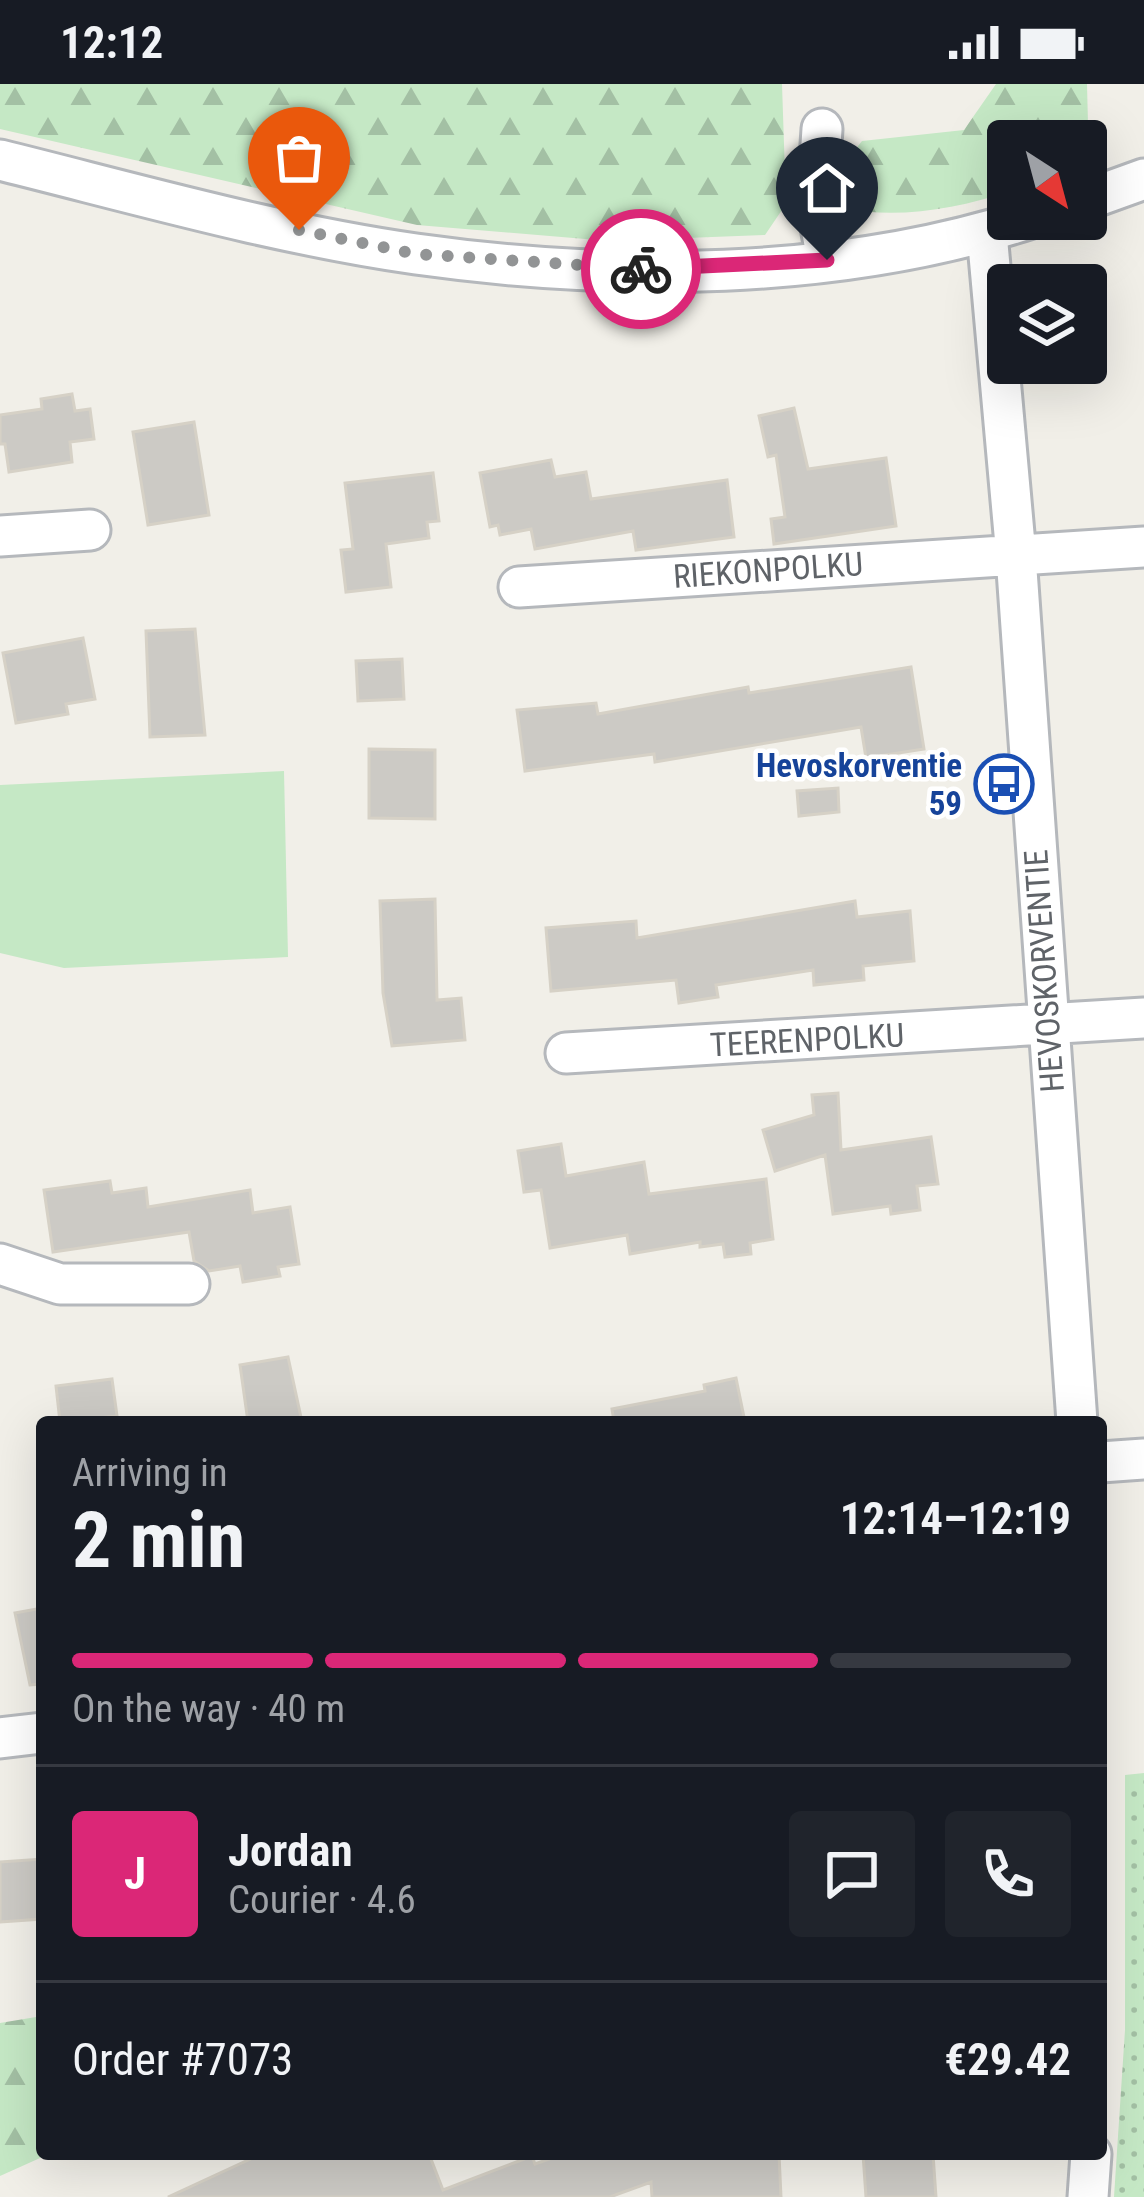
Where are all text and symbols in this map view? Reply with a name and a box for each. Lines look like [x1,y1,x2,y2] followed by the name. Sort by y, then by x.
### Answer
[60,16,163,69] text: 12:12
[248,107,350,230] pin
[987,120,1107,240] north arrow
[987,120,1107,384] map controls
[266,125,332,191] icon: bag
[776,137,878,260] pin
[794,155,860,221] icon: home
[581,209,701,329] courier
[608,236,674,302] icon: bike
[987,264,1107,384] button: layers
[672,544,864,596] street label: RIEKONPOLKU
[756,746,962,823] place label: Hevoskorventie 59
[973,753,1035,815] bus stop icon: Hevoskorventie 59
[1016,848,1072,1094] street label: HEVOSKORVENTIE
[709,1015,905,1065] street label: TEERENPOLKU
[72,1450,228,1496] text: Arriving in
[840,1492,1071,1545] text: 12:14–12:19
[72,1495,245,1586] text: 2 min
[72,1686,345,1732] text: On the way · 40 m
[789,1811,915,1937] button: chat
[945,1811,1071,1937] button: phone
[228,1824,353,1877] text: Jordan
[124,1847,146,1900] text: J
[228,1877,416,1923] text: Courier · 4.6
[72,2033,293,2086] text: Order #7073
[944,2033,1071,2086] text: €29.42

